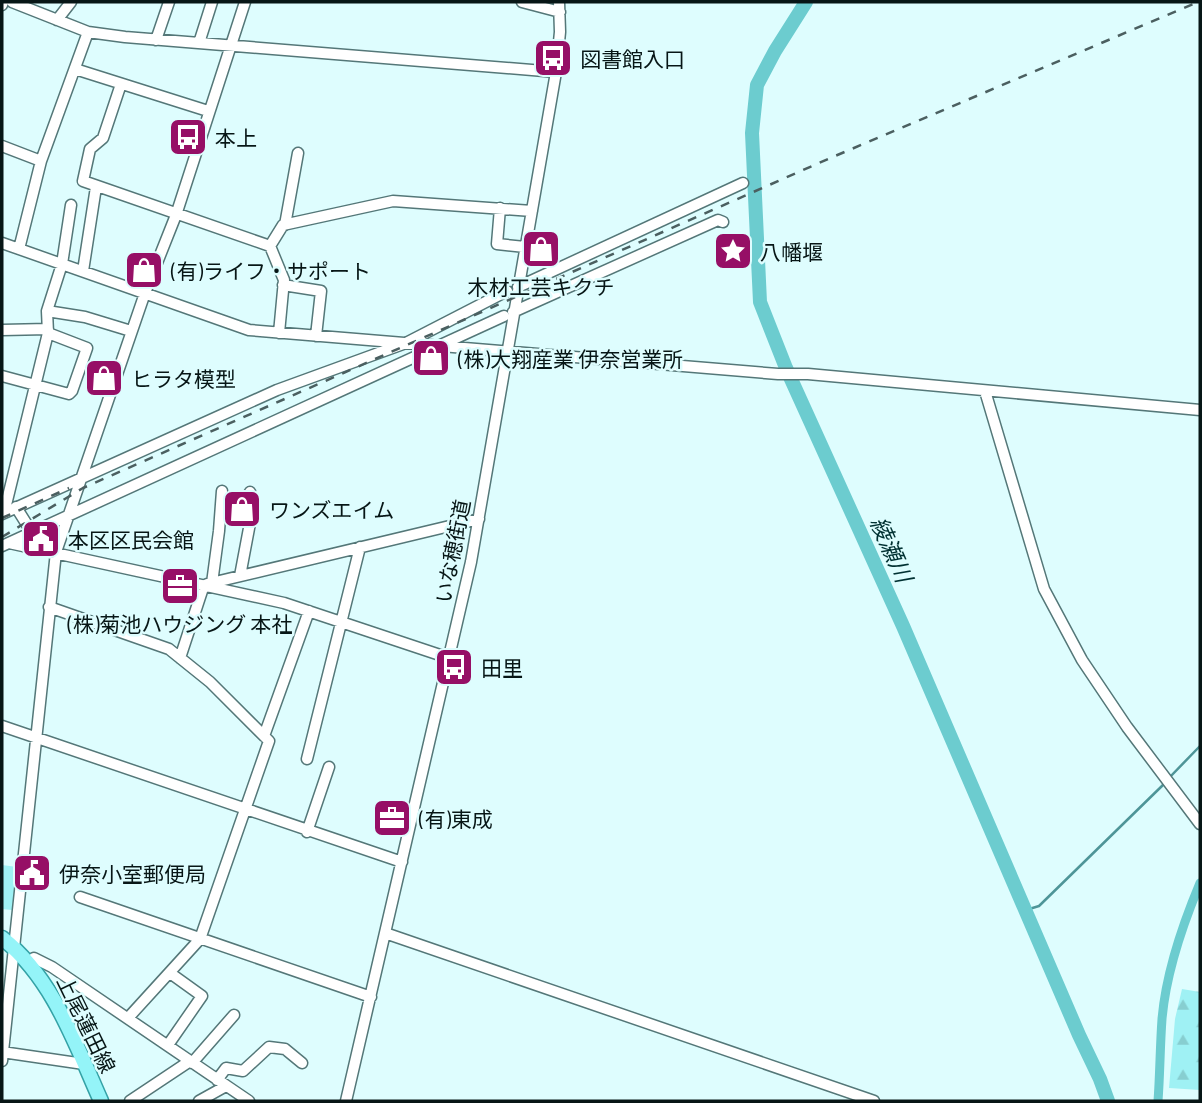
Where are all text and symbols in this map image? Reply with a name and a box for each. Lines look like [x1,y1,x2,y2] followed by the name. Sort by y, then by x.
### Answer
[532,37,574,79] bus stop icon: 図書館入口
[580,46,685,71] place label: 図書館入口
[167,116,209,158] bus stop icon: 本上
[215,125,257,150] place label: 本上
[520,228,562,270] shop icon: 木材工芸キクチ
[712,230,754,272] place icon: 八幡堰
[760,239,823,264] place label: 八幡堰
[123,249,165,291] shop icon: (有)ライフ・サポート
[170,258,371,283] place label: (有)ライフ・サポート
[468,274,615,299] place label: 木材工芸キクチ
[410,337,452,379] shop icon: (株)大翔産業 伊奈営業所
[457,346,683,371] place label: (株)大翔産業 伊奈営業所
[83,357,125,399] shop icon: ヒラタ模型
[131,366,236,391] place label: ヒラタ模型
[221,488,263,530] shop icon: ワンズエイム
[269,497,394,522] place label: ワンズエイム
[430,497,474,605] street label: いな穂街道
[865,512,920,589] water label: 綾瀬川
[20,518,62,560] public building icon: 本区区民会館
[68,527,194,552] place label: 本区区民会館
[159,565,201,607] office icon: (株)菊池ハウジング 本社
[66,611,293,636] place label: (株)菊池ハウジング 本社
[433,646,475,688] bus stop icon: 田里
[481,655,523,680] place label: 田里
[371,797,413,839] office icon: (有)東成
[418,806,493,831] place label: (有)東成
[11,852,53,894] public building icon: 伊奈小室郵便局
[59,861,206,886] place label: 伊奈小室郵便局
[53,971,121,1077] street label: 上尾蓮田線

